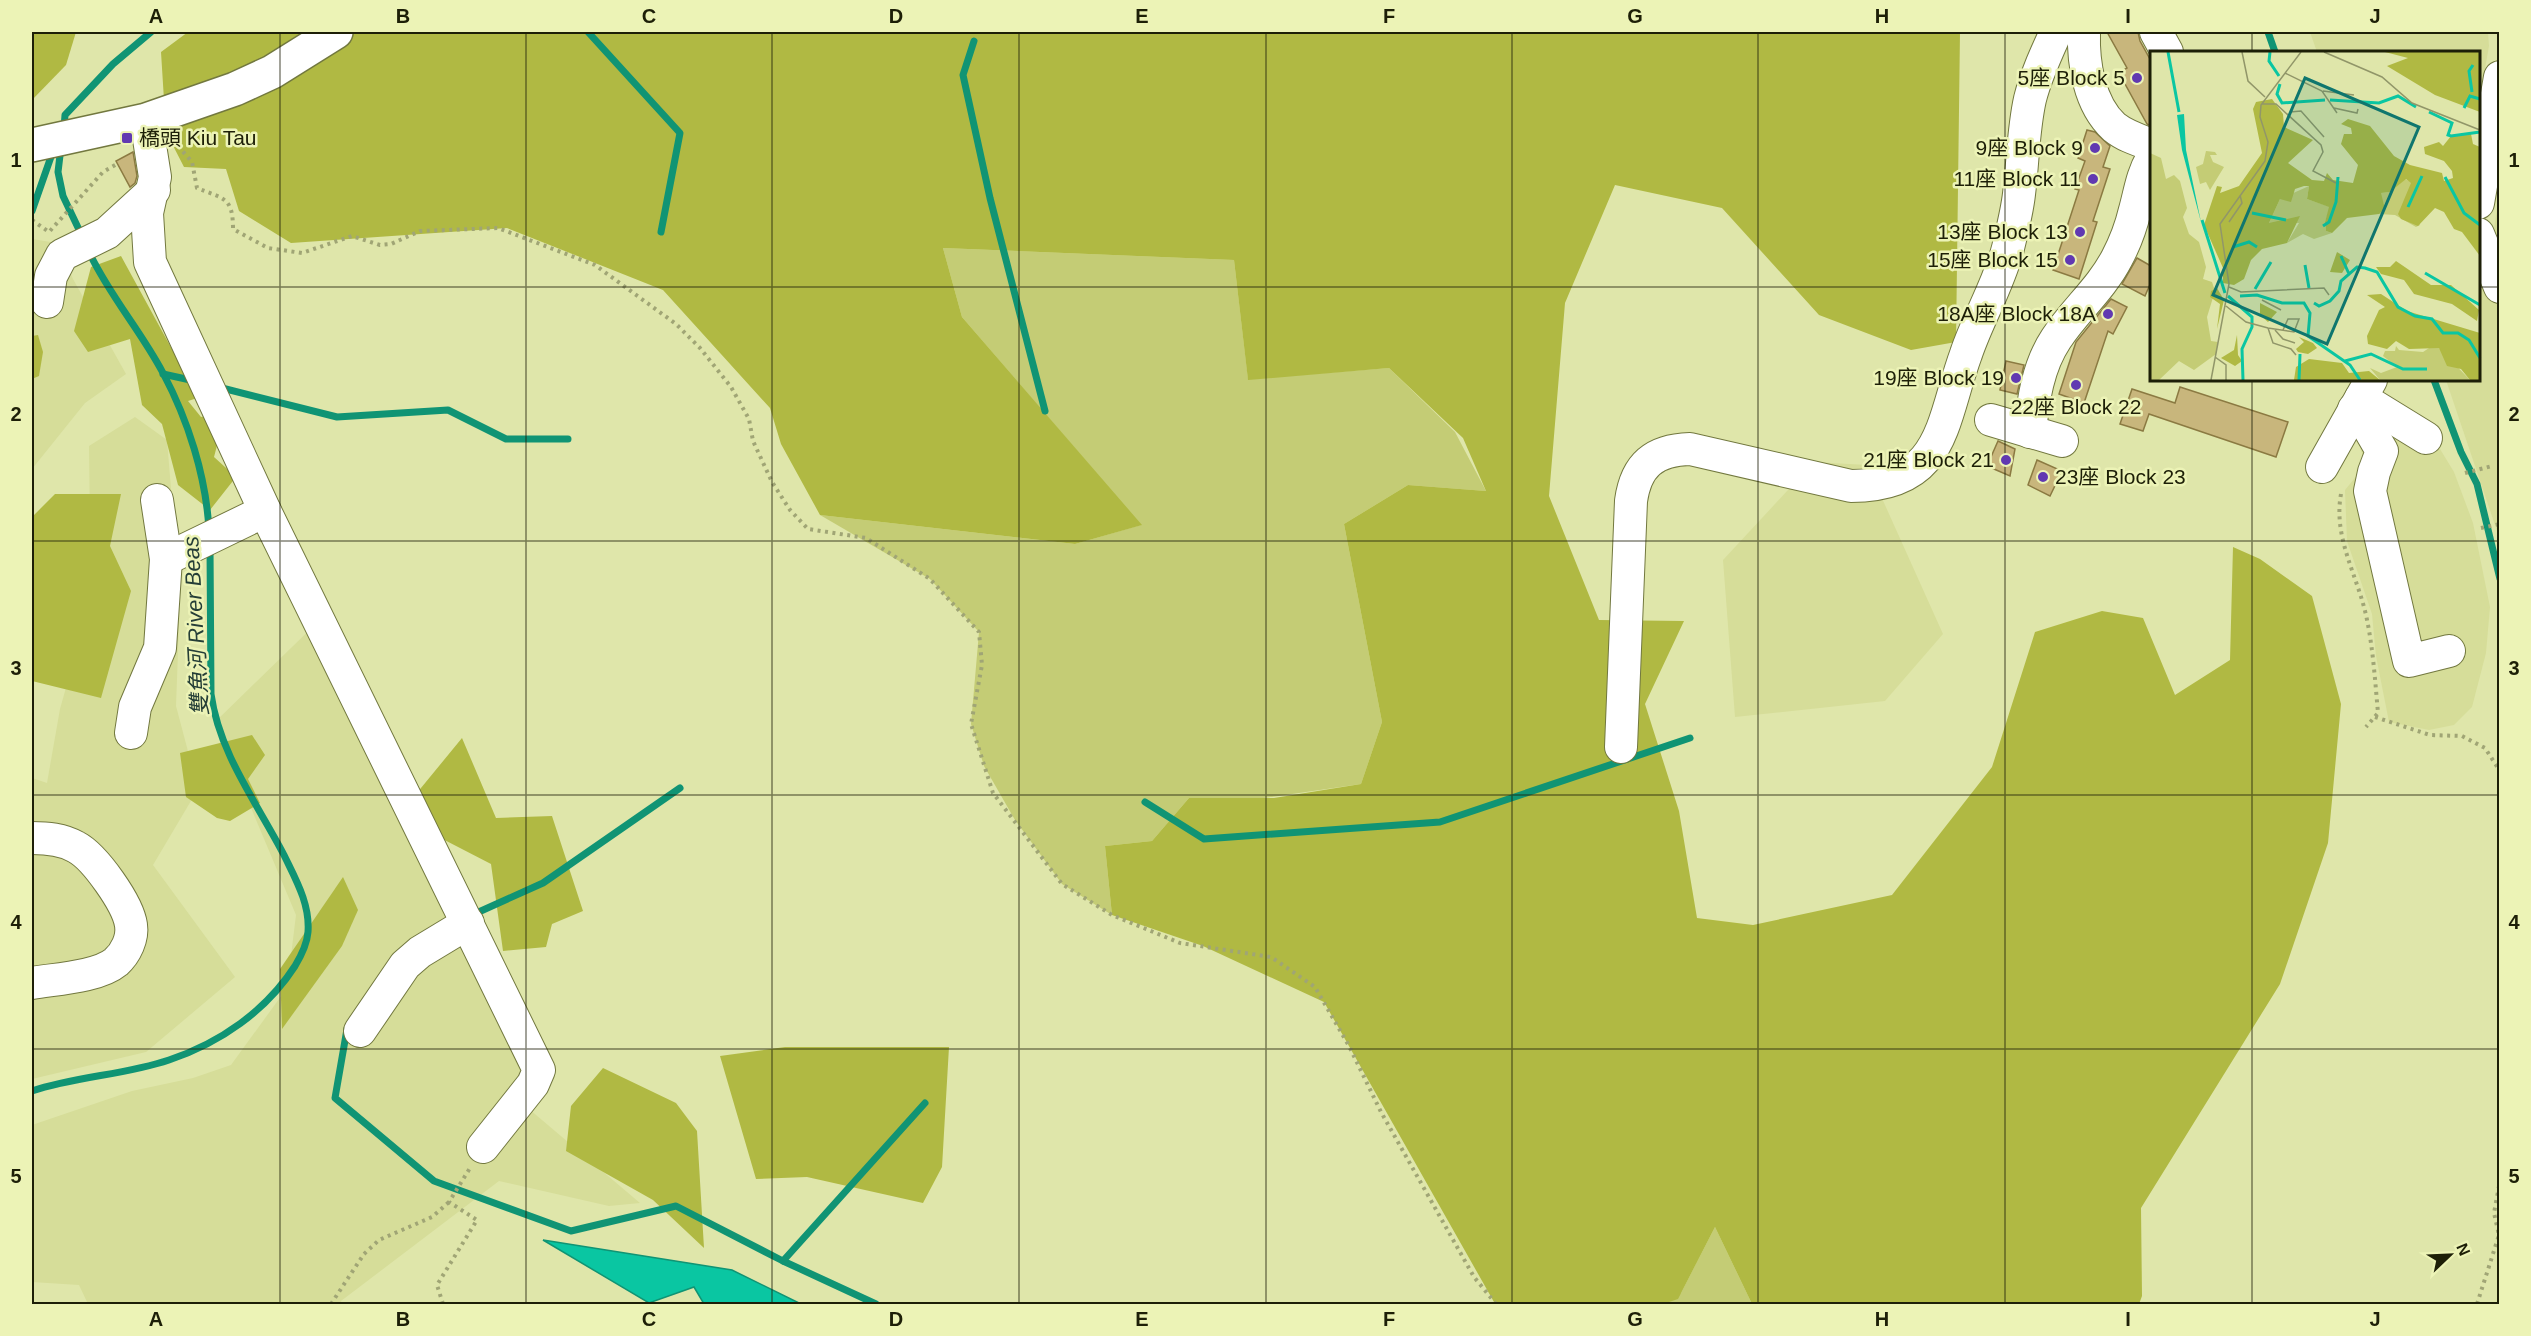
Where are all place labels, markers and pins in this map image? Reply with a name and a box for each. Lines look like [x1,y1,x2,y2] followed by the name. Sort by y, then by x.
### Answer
[2018,66,2125,89] place label: 5座 Block 5
[2130,71,2144,85] marker: 5座 Block 5
[139,126,257,149] place label: 橋頭 Kiu Tau
[120,131,134,145] marker: 橋頭 Kiu Tau
[1976,136,2083,159] place label: 9座 Block 9
[2088,141,2102,155] marker: 9座 Block 9
[1953,167,2081,190] place label: 11座 Block 11
[2086,172,2100,186] marker: 11座 Block 11
[1937,220,2068,243] place label: 13座 Block 13
[2073,225,2087,239] marker: 13座 Block 13
[1927,248,2058,271] place label: 15座 Block 15
[2063,253,2077,267] marker: 15座 Block 15
[1937,302,2096,325] place label: 18A座 Block 18A
[2101,307,2115,321] marker: 18A座 Block 18A
[1873,366,2004,389] place label: 19座 Block 19
[2009,371,2023,385] marker: 19座 Block 19
[2069,378,2083,392] marker: 22座 Block 22
[2011,395,2141,418] place label: 22座 Block 22
[1863,448,1994,471] place label: 21座 Block 21
[1999,453,2013,467] marker: 21座 Block 21
[2055,465,2186,488] place label: 23座 Block 23
[2036,470,2050,484] marker: 23座 Block 23

